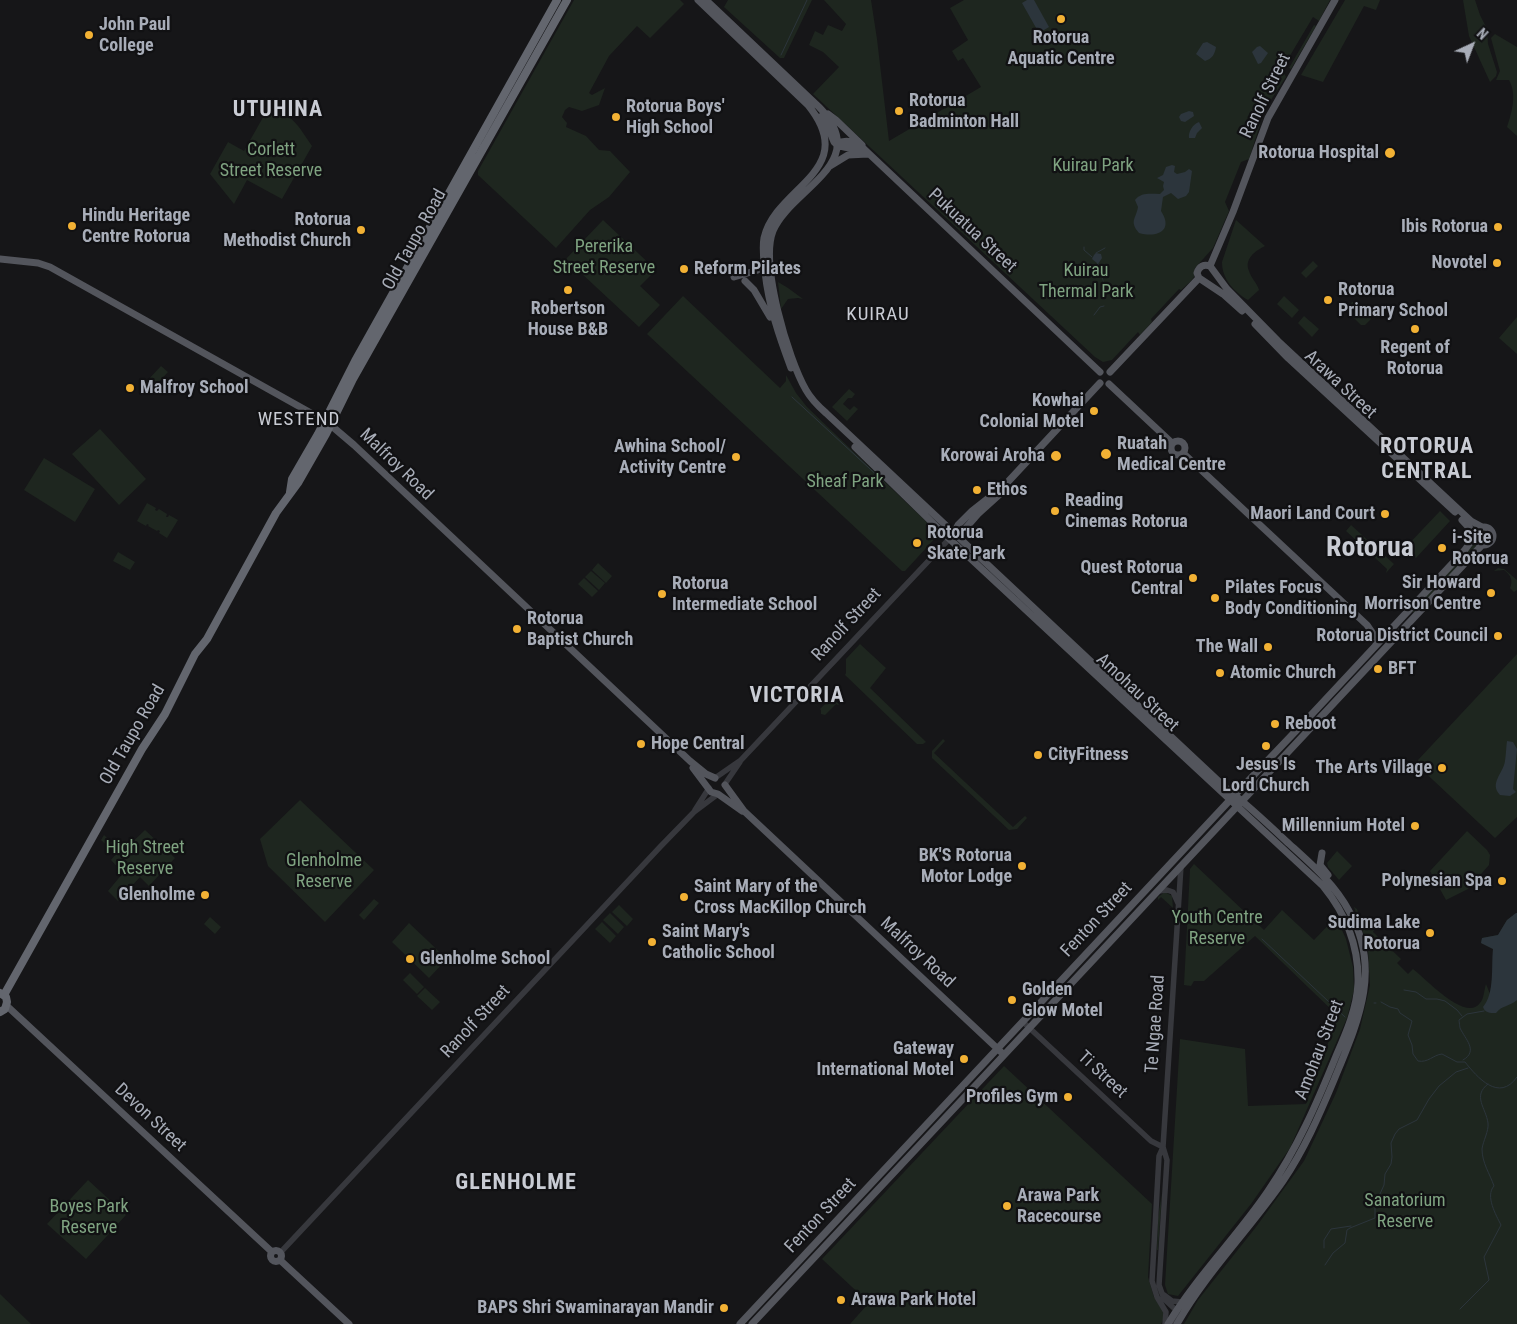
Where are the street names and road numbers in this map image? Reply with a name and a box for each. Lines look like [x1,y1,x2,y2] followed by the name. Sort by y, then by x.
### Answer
[1236,50,1296,142] street label: Ranolf Street
[923,185,1021,277] street label: Pukuatua Street
[378,186,452,294] street label: Old Taupo Road
[1299,346,1381,424] street label: Arawa Street
[355,425,437,505] street label: Malfroy Road
[808,584,886,666] street label: Ranolf Street
[1091,649,1183,737] street label: Amohau Street
[96,681,170,789] street label: Old Taupo Road
[1057,878,1137,962] street label: Fenton Street
[875,913,959,993] street label: Malfroy Road
[1142,974,1170,1074] street label: Te Ngae Road
[437,981,515,1063] street label: Ranolf Street
[1291,997,1349,1103] street label: Amohau Street
[1073,1047,1131,1103] street label: Ti Street
[110,1079,190,1157] street label: Devon Street
[781,1174,861,1258] street label: Fenton Street

